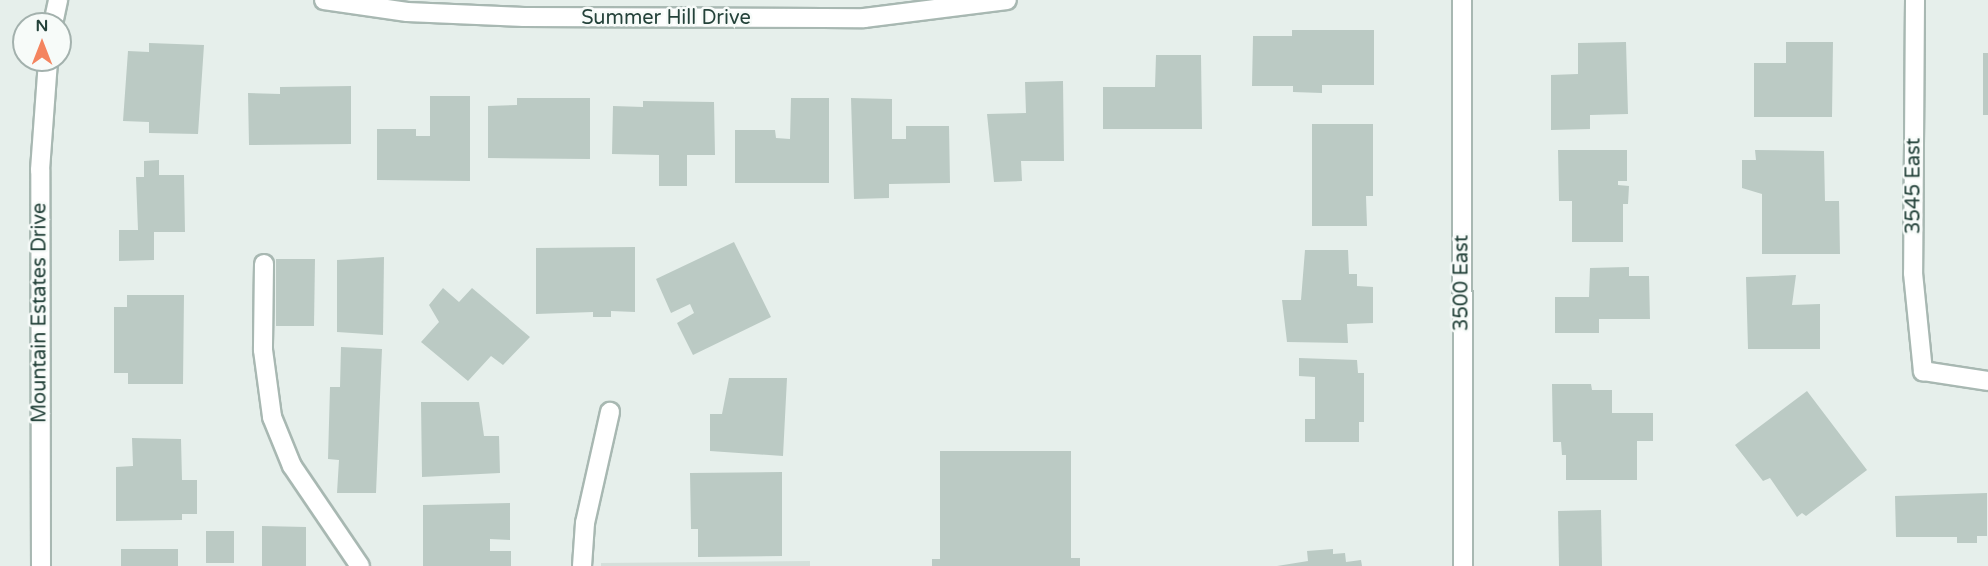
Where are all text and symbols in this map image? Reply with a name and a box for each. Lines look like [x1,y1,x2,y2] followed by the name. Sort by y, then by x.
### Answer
[581,6,751,30] street label: Summer Hill Drive
[12,12,72,72] north arrow
[36,16,48,36] text: N
[1902,138,1926,234] street label: 3545 East
[28,203,52,423] street label: Mountain Estates Drive
[1450,235,1474,331] street label: 3500 East

